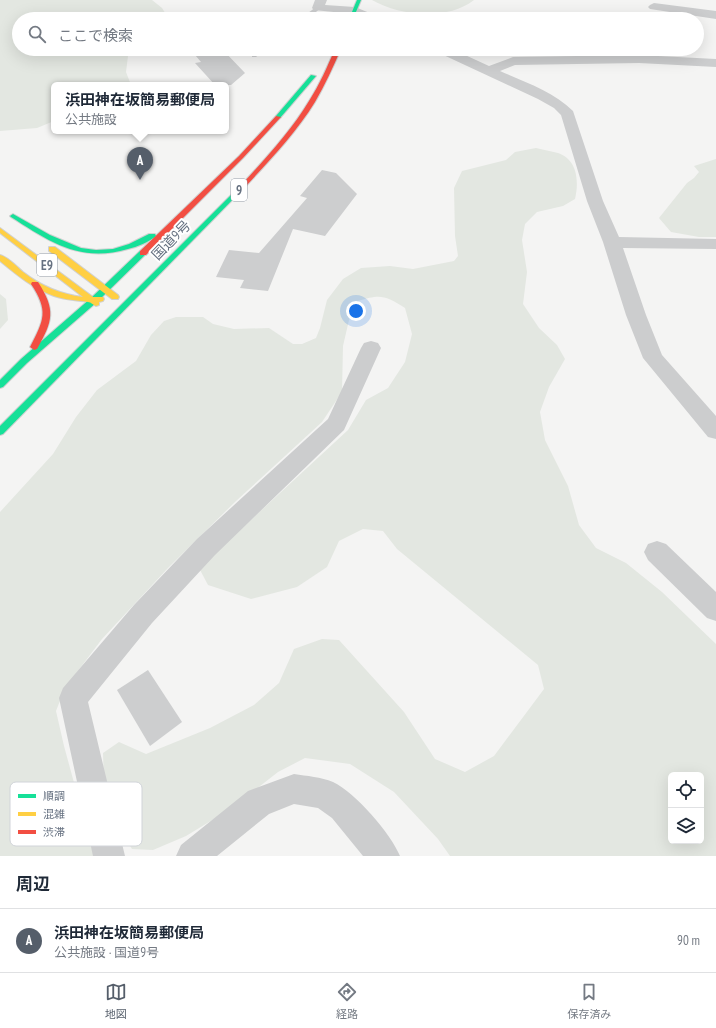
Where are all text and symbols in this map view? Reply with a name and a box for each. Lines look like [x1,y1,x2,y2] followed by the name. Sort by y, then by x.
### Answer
[12,12,704,56] search box
[26,23,48,45] icon: search
[58,26,133,45] text: ここで検索
[51,82,229,134] popup
[65,90,215,109] text: 浜田神在坂簡易郵便局
[65,111,117,128] text: 公共施設
[127,147,153,180] pin: A
[231,179,247,201] road number: 9
[148,216,194,264] street label: 国道9号
[37,254,57,276] road number: E9
[346,301,366,321] your location
[668,772,704,844] map controls
[668,772,704,808] button: locate
[10,782,142,846] legend
[43,789,65,803] text: 順調
[43,807,65,821] text: 混雑
[668,808,704,844] button: layers
[43,825,65,839] text: 渋滞
[16,873,50,895] text: 周辺
[54,923,204,942] text: 浜田神在坂簡易郵便局
[26,932,32,949] text: A
[677,932,700,949] text: 90 m
[54,944,159,961] text: 公共施設 · 国道9号
[105,981,127,1021] tab: 地図
[336,981,358,1021] tab: 経路
[567,981,611,1021] tab: 保存済み

